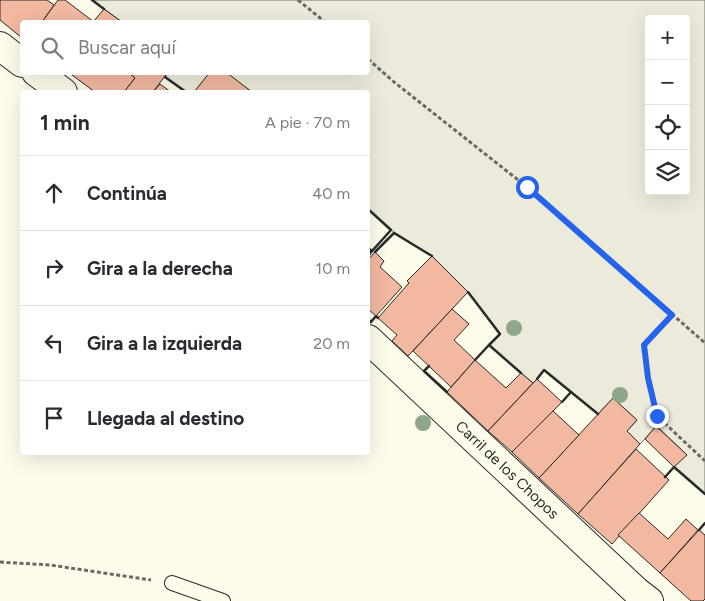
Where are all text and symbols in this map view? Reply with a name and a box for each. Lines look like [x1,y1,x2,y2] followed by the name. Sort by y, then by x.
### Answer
[645,15,690,195] map controls
[645,15,690,60] button: +
[20,20,370,75] search box
[38,34,66,62] icon: search
[78,36,176,59] text: Buscar aquí
[645,60,690,105] button: −
[645,105,690,150] button: locate
[40,110,90,135] text: 1 min
[265,113,350,132] text: A pie · 70 m
[645,150,690,195] button: layers
[516,176,539,199] route start
[40,179,68,207] icon: ahead
[87,182,167,205] text: Continúa
[312,184,350,203] text: 40 m
[40,254,68,282] icon: right
[87,257,233,280] text: Gira a la derecha
[316,259,350,278] text: 10 m
[40,329,68,357] icon: left
[87,332,242,355] text: Gira a la izquierda
[313,334,350,353] text: 20 m
[40,404,68,432] icon: arrive
[646,405,669,428] route end
[87,407,244,430] text: Llegada al destino
[452,417,563,523] street label: Carril de los Chopos

